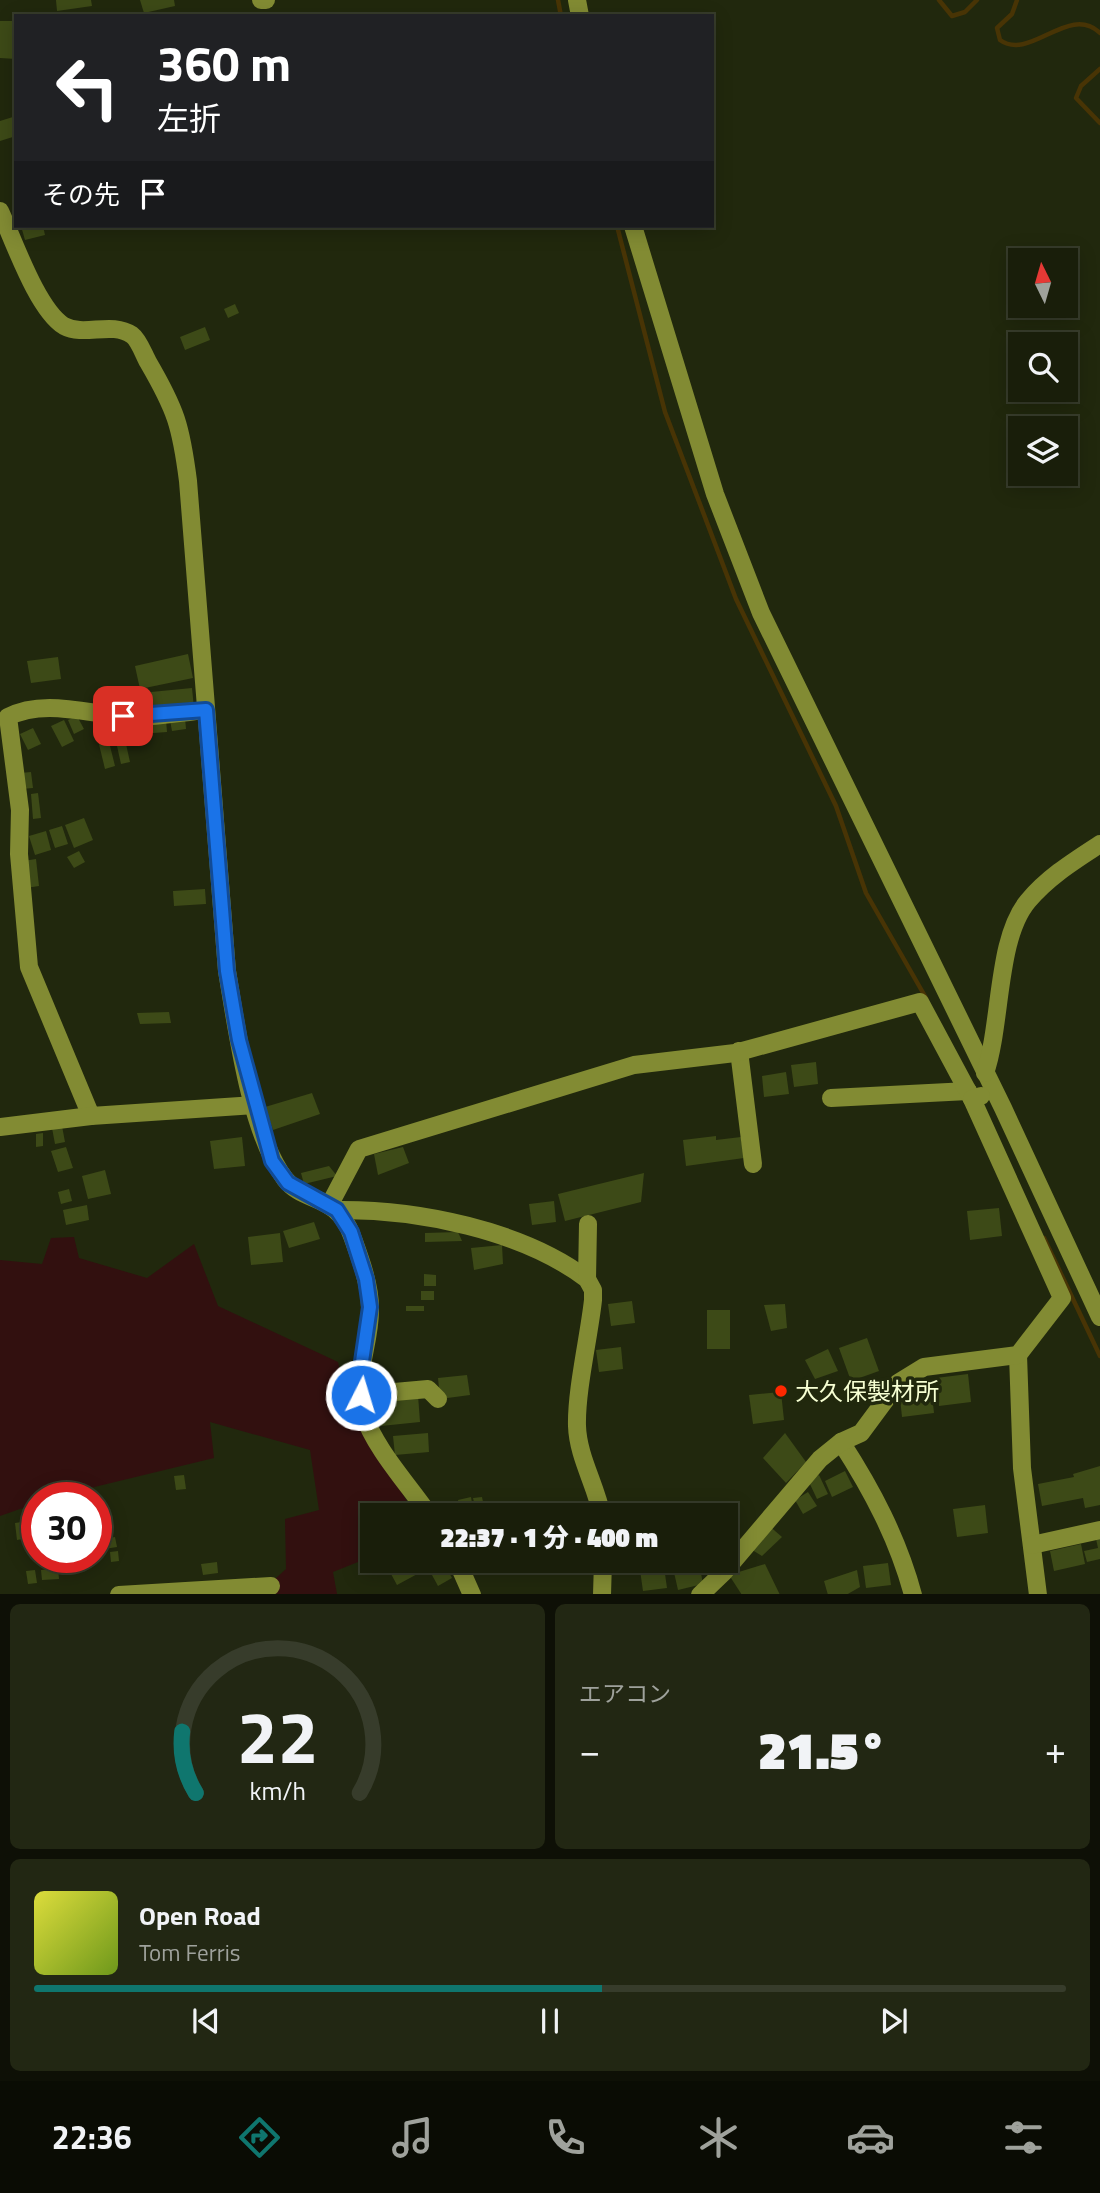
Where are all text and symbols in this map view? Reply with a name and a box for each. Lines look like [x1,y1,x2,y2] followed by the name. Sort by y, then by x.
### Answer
[157,25,291,100] text: 360 m
[42,42,133,133] icon: left
[157,94,221,142] text: 左折
[42,175,120,214] text: その先
[134,175,172,213] icon: arrive
[1008,248,1078,318] north arrow
[1008,248,1078,486] map controls
[1008,332,1078,402] button: search
[1008,416,1078,486] button: layers
[93,686,153,746] pin
[104,697,142,735] icon: arrive
[324,1358,398,1432] position arrow
[795,1373,939,1409] place label: 大久保製材所
[773,1383,789,1399] marker: 大久保製材所
[21,1482,112,1573] speed limit sign: 30
[440,1518,658,1557] text: 22:37 · 1 分 · 400 m
[579,1676,671,1711] text: エアコン
[237,1681,318,1791] text: 22
[758,1710,887,1789] text: 21.5°
[579,1721,600,1779] text: −
[1045,1721,1066,1779] text: +
[249,1771,306,1809] text: km/h
[139,1896,261,1935] text: Open Road
[139,1935,240,1970] text: Tom Ferris
[187,2002,225,2040] icon: previous
[531,2002,569,2040] icon: pause
[875,2002,913,2040] icon: next
[52,2113,132,2161] text: 22:36
[235,2113,284,2162] icon: directions
[388,2113,437,2162] icon: music
[541,2113,590,2162] icon: phone
[694,2113,743,2162] icon: climate
[846,2113,895,2162] icon: car
[999,2113,1048,2162] icon: filters

